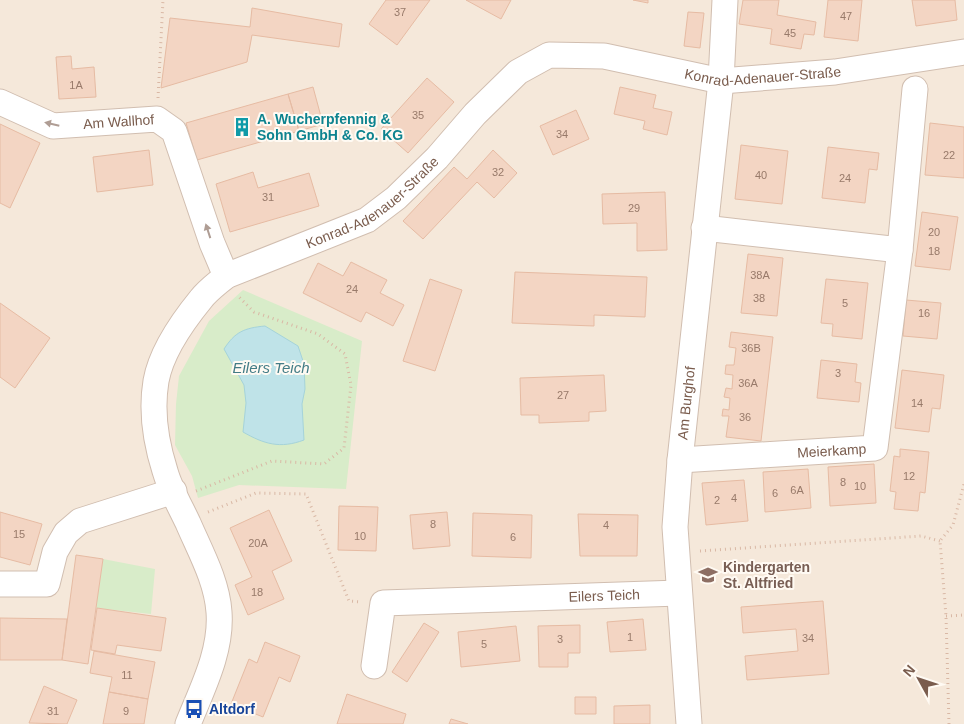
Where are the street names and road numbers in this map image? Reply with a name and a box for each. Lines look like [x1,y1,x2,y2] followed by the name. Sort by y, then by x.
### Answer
[683,63,842,89] street label: Konrad-Adenauer-Straße
[83,111,155,132] street label: Am Wallhof
[304,153,442,251] street label: Konrad-Adenauer-Straße
[674,365,698,441] street label: Am Burghof
[797,441,867,461] street label: Meierkamp
[568,586,640,605] street label: Eilers Teich

